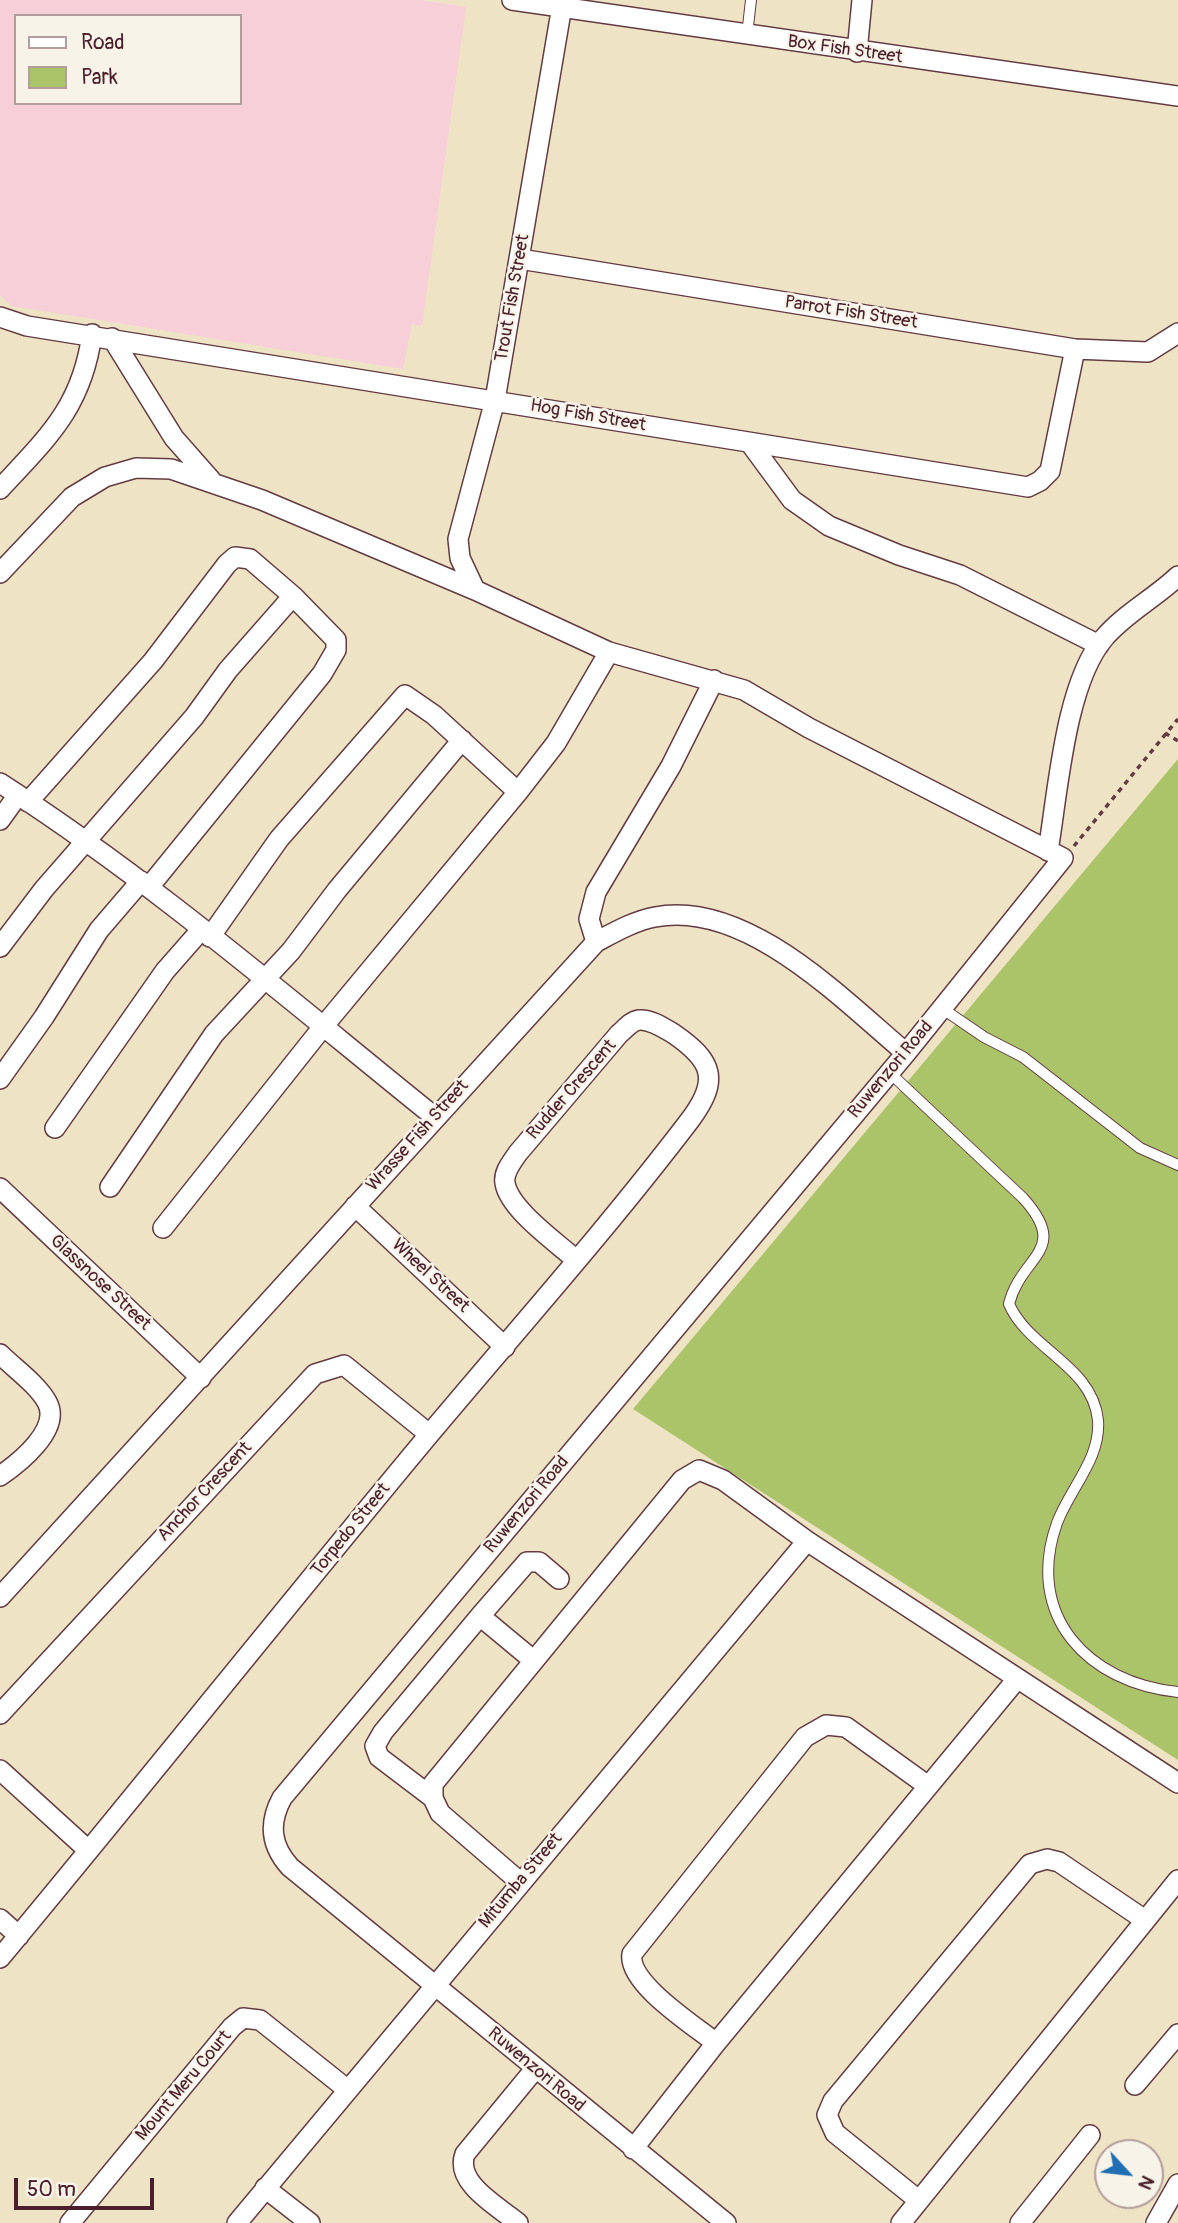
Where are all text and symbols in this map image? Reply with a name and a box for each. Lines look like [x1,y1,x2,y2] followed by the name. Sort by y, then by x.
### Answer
[14,14,242,105] legend
[81,29,125,56] text: Road
[786,31,904,69] street label: Box Fish Street
[81,64,118,91] text: Park
[491,233,535,363] street label: Trout Fish Street
[783,292,919,334] street label: Parrot Fish Street
[528,395,648,437] street label: Hog Fish Street
[844,1017,938,1123] street label: Ruwenzori Road
[523,1036,621,1144] street label: Rudder Crescent
[362,1076,474,1196] street label: Wrasse Fish Street
[45,1231,155,1335] street label: Glassnose Street
[387,1234,473,1318] street label: Wheel Street
[153,1438,257,1546] street label: Anchor Crescent
[480,1452,574,1558] street label: Ruwenzori Road
[307,1479,395,1581] street label: Torpedo Street
[475,1829,567,1933] street label: Mitumba Street
[483,2023,589,2117] street label: Ruwenzori Road
[132,2026,236,2146] street label: Mount Meru Court
[1094,2139,1164,2209] north arrow
[18,2164,158,2208] scale bar
[1132,2171,1160,2194] text: N
[27,2176,76,2203] text: 50 m

